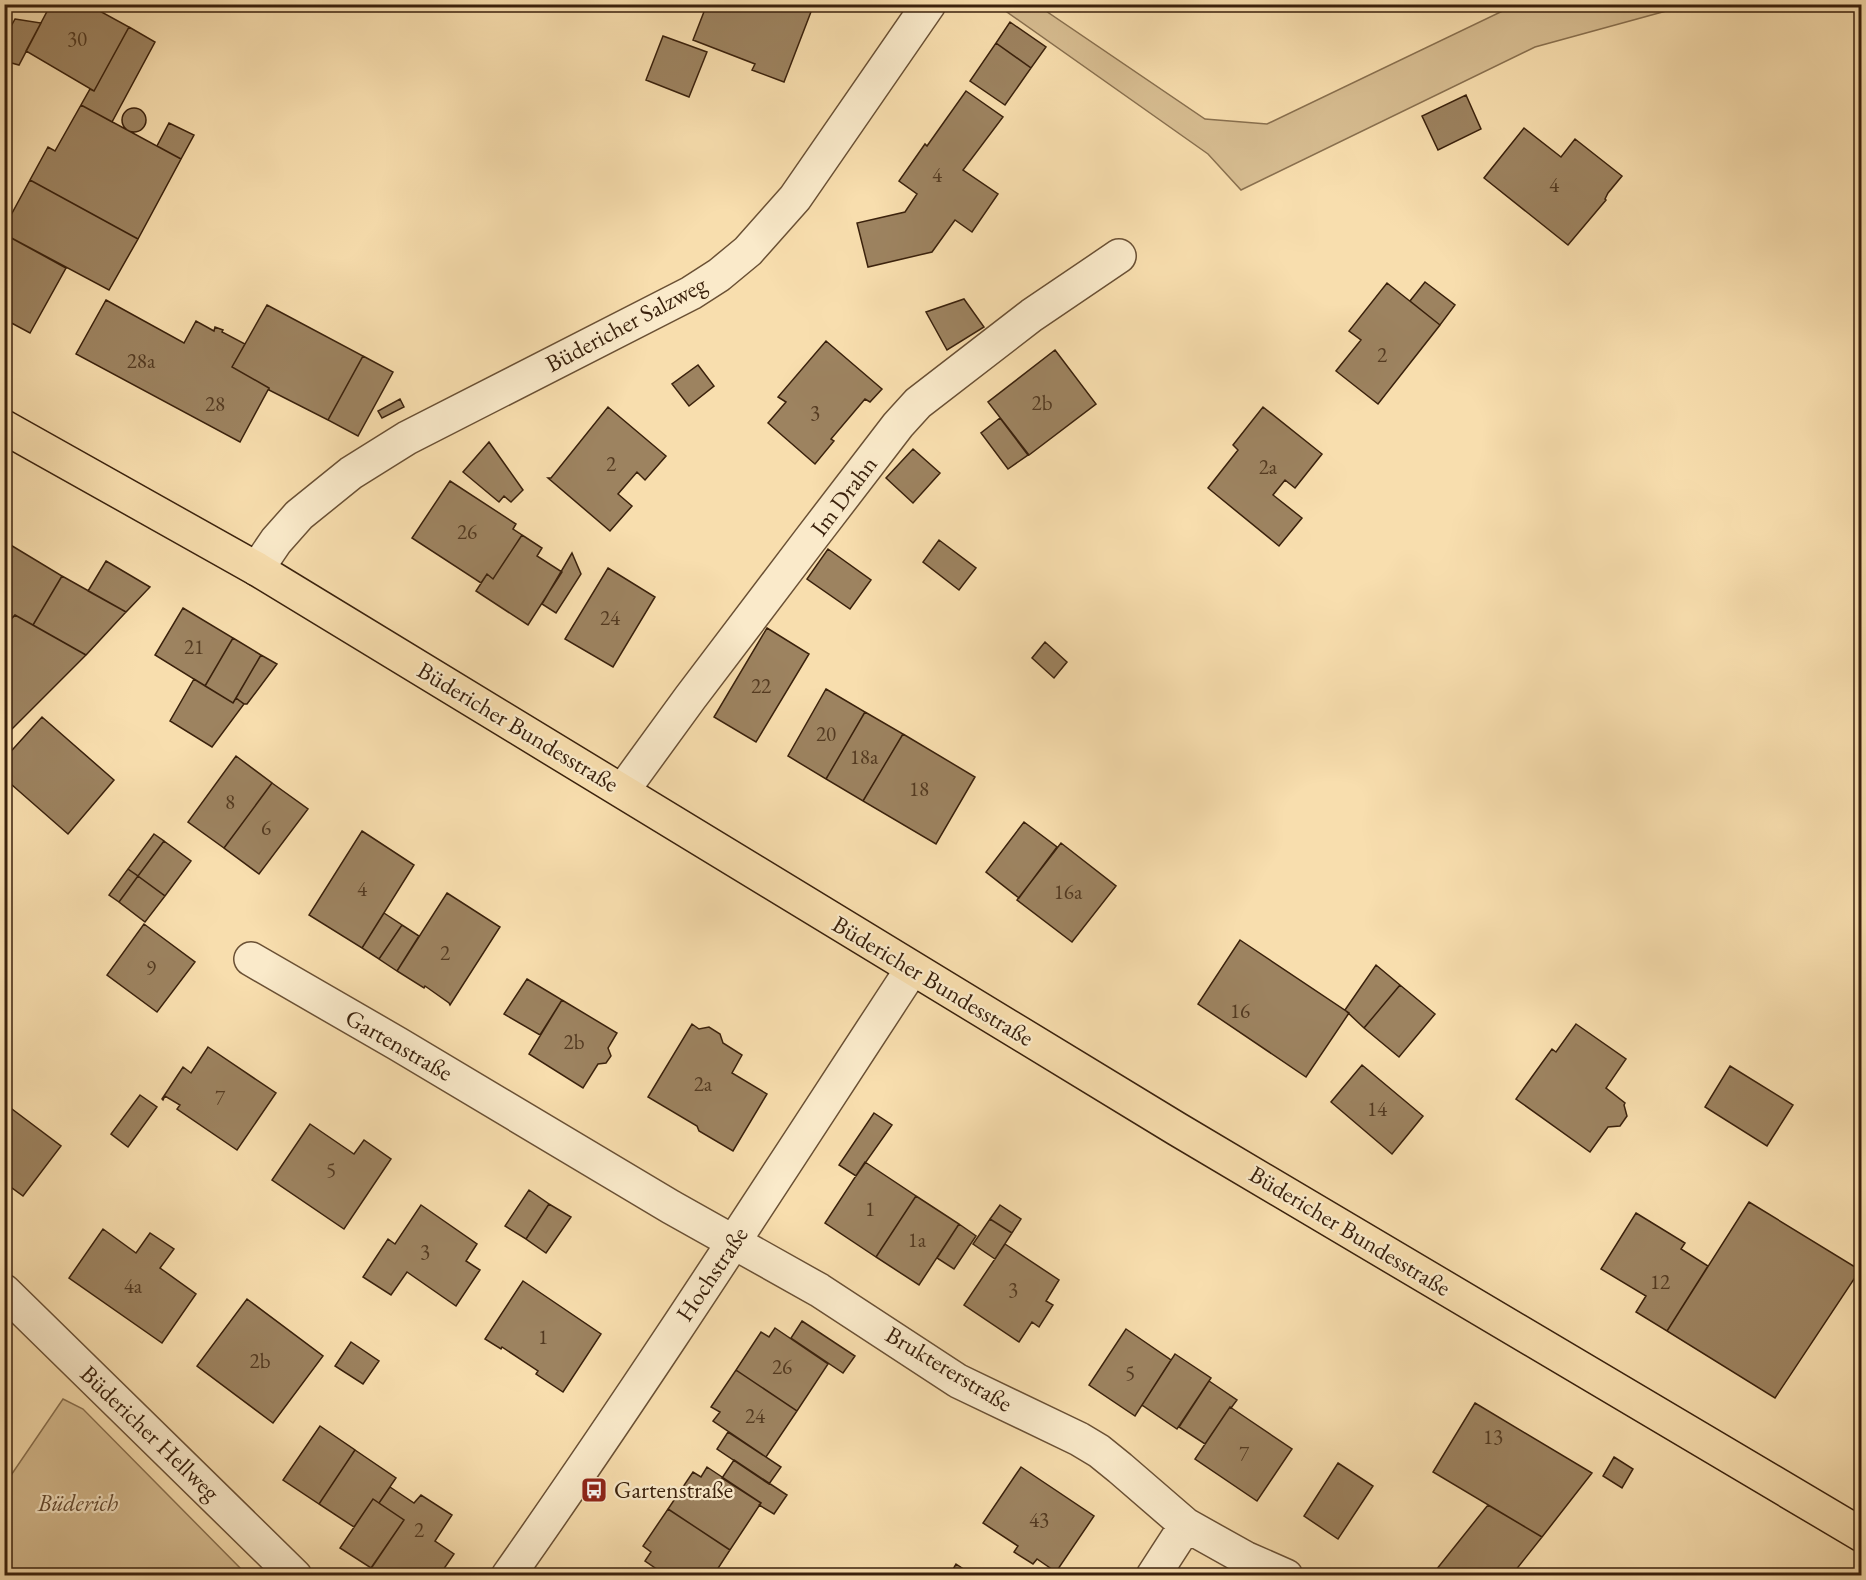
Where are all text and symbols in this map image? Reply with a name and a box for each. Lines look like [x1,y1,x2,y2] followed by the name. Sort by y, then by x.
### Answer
[67,25,87,52] house number: 30
[932,161,943,188] house number: 4
[1549,171,1560,198] house number: 4
[540,268,712,379] street label: Büdericher Salzweg
[1377,341,1387,368] house number: 2
[127,347,156,374] house number: 28a
[1032,389,1053,416] house number: 2b
[205,390,225,417] house number: 28
[810,399,820,426] house number: 3
[803,449,884,542] street label: Im Drahn
[606,450,616,477] house number: 2
[1259,453,1278,480] house number: 2a
[457,518,477,545] house number: 26
[600,604,621,631] house number: 24
[184,633,204,660] house number: 21
[412,654,625,799] street label: Büdericher Bundesstraße
[751,672,771,699] house number: 22
[816,720,836,747] house number: 20
[850,743,879,770] house number: 18a
[909,775,929,802] house number: 18
[225,788,235,815] house number: 8
[261,814,271,841] house number: 6
[357,875,368,902] house number: 4
[1054,878,1083,905] house number: 16a
[827,908,1040,1053] street label: Büdericher Bundesstraße
[440,939,450,966] house number: 2
[146,954,156,981] house number: 9
[1230,997,1250,1024] house number: 16
[340,1001,459,1088] street label: Gartenstraße
[564,1028,585,1055] house number: 2b
[694,1070,713,1097] house number: 2a
[215,1084,226,1111] house number: 7
[1367,1095,1388,1122] house number: 14
[326,1156,336,1183] house number: 5
[1244,1158,1457,1303] street label: Büdericher Bundesstraße
[865,1195,875,1222] house number: 1
[669,1220,755,1327] street label: Hochstraße
[908,1226,927,1253] house number: 1a
[420,1238,430,1265] house number: 3
[1650,1268,1670,1295] house number: 12
[124,1272,143,1299] house number: 4a
[1008,1276,1018,1303] house number: 3
[880,1319,1018,1419] street label: Bruktererstraße
[538,1323,548,1350] house number: 1
[250,1347,271,1374] house number: 2b
[772,1353,792,1380] house number: 26
[74,1359,226,1507] street label: Büdericher Hellweg
[1125,1359,1135,1386] house number: 5
[745,1402,766,1429] house number: 24
[1483,1423,1503,1450] house number: 13
[1239,1440,1250,1467] house number: 7
[614,1474,733,1505] place label: Gartenstraße
[579,1475,609,1505] bus stop icon: Gartenstraße
[38,1489,118,1517] park label: Büderich
[1029,1506,1049,1533] house number: 43
[414,1516,424,1543] house number: 2

